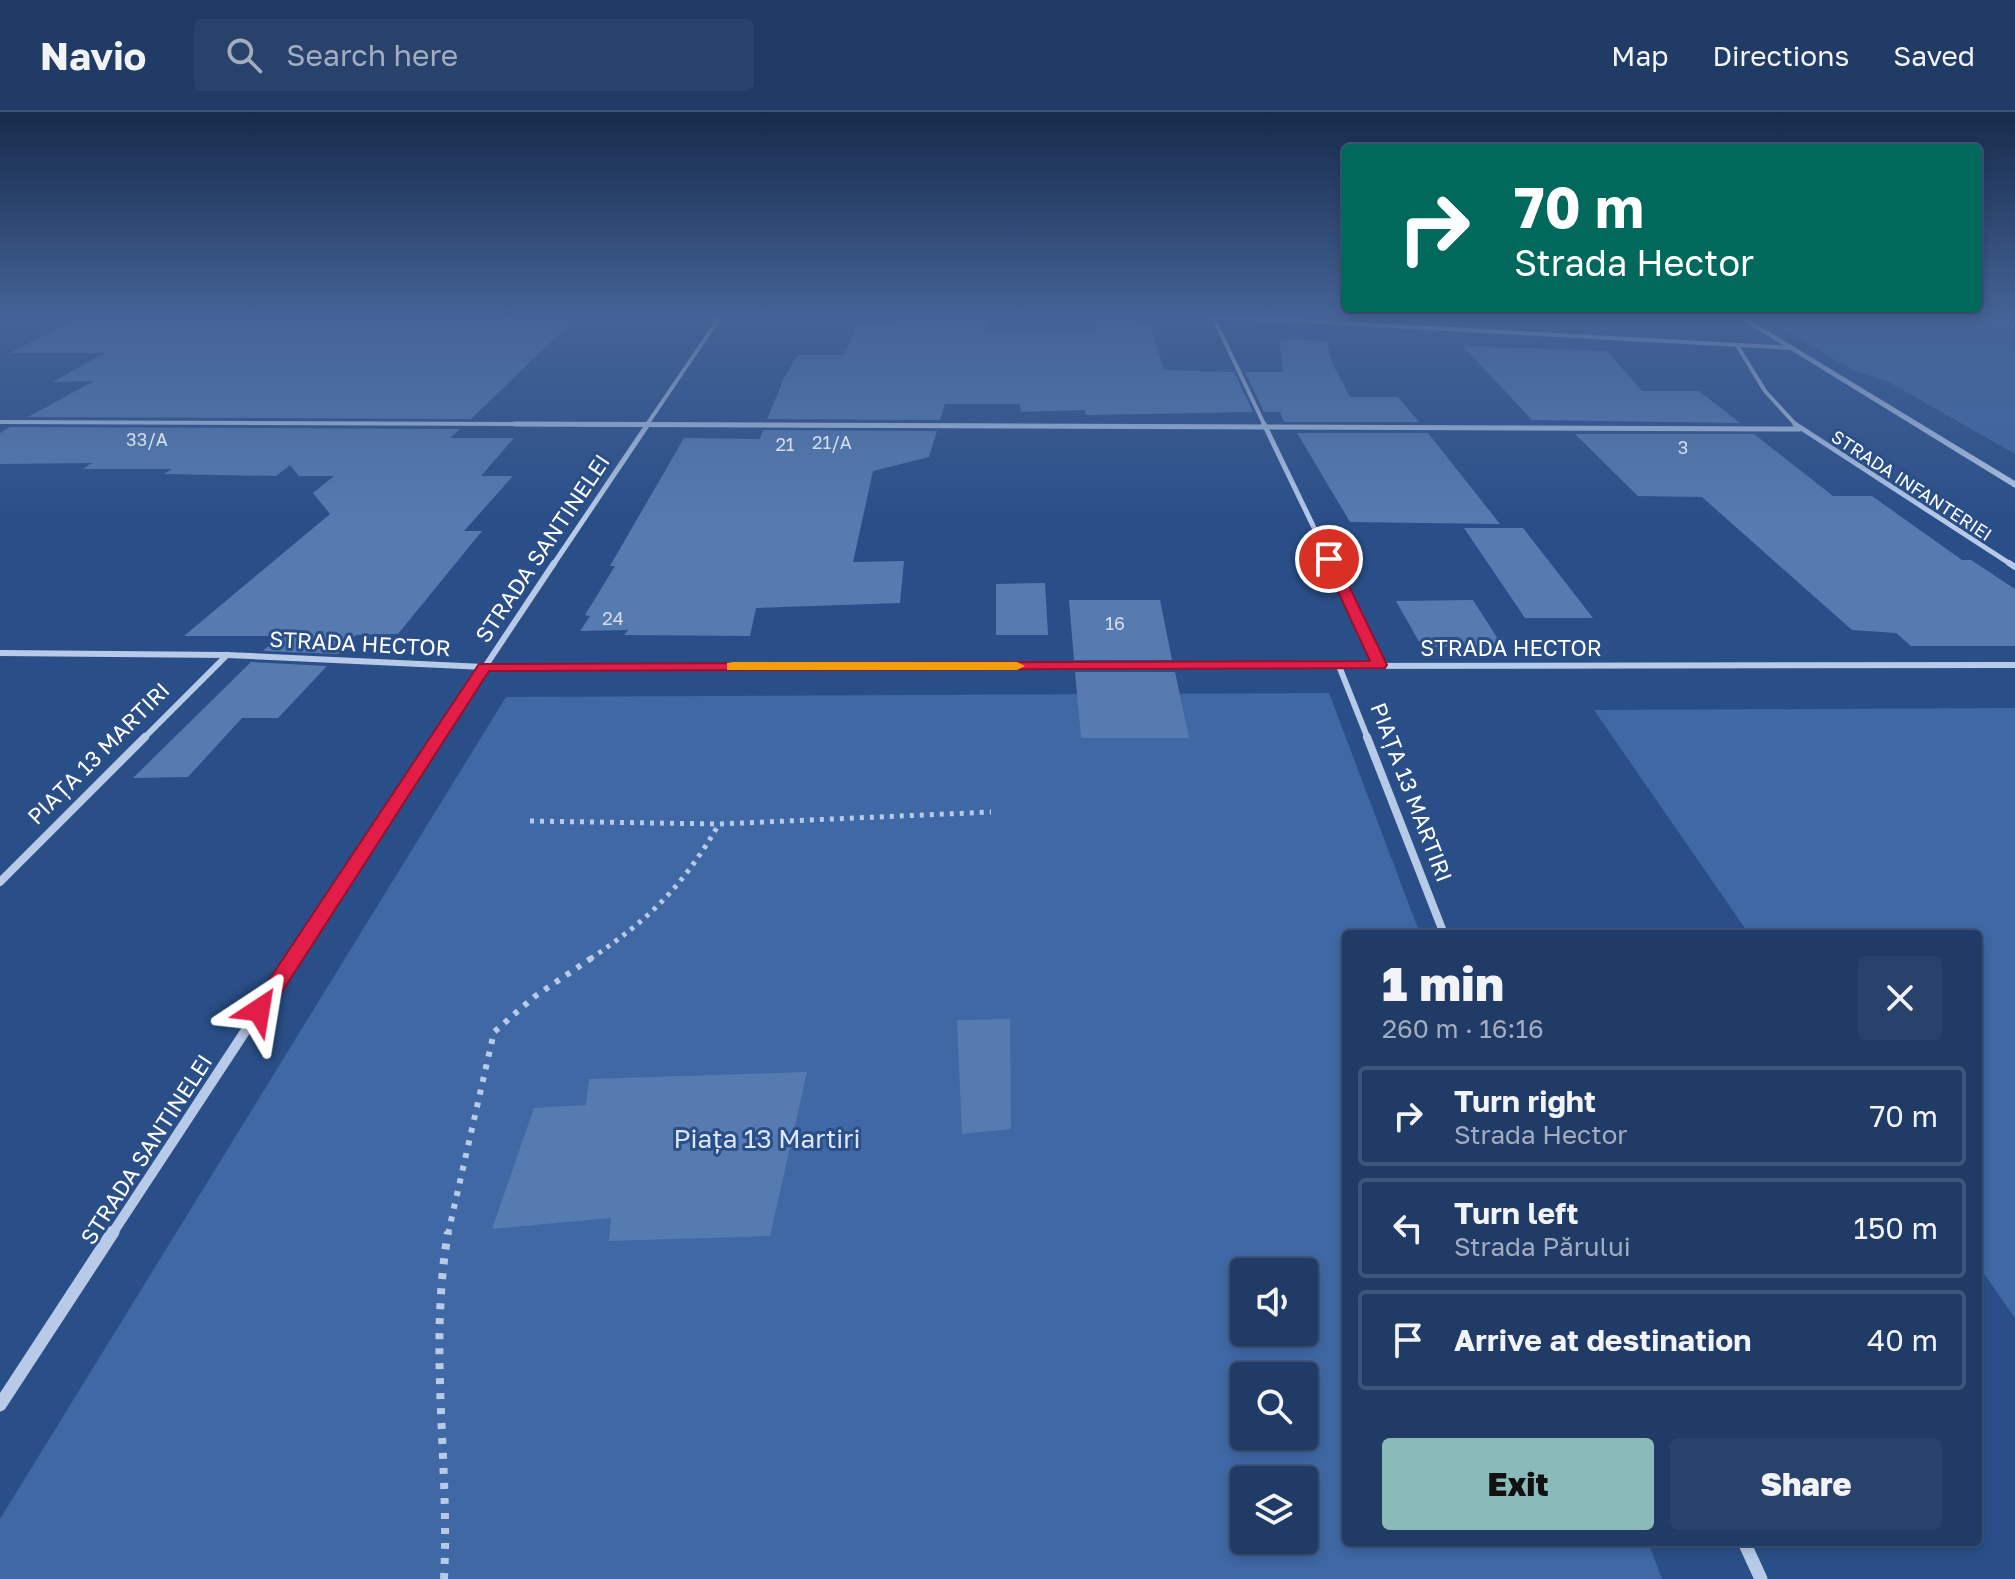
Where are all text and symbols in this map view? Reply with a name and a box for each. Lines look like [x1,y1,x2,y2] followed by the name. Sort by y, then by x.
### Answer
[194,19,754,91] search box
[40,33,146,78] text: Navio
[222,33,266,77] icon: search
[286,37,458,73] text: Search here
[1611,39,1668,72] text: Map
[1712,39,1849,72] text: Directions
[1893,39,1975,72] text: Saved
[1514,173,1644,240] text: 70 m
[1382,176,1486,280] icon: right
[1514,241,1754,284] text: Strada Hector
[1828,425,1996,545] street label: STRADA INFANTERIEI
[126,428,168,450] house number: 33/A
[812,431,852,453] house number: 21/A
[775,433,795,455] house number: 21
[1678,436,1688,458] house number: 3
[469,449,615,647] street label: STRADA SANTINELEI
[1295,525,1363,593] pin
[1307,537,1351,581] icon: arrive
[602,607,624,629] house number: 24
[1105,612,1125,634] house number: 16
[269,625,451,661] street label: STRADA HECTOR
[1420,634,1602,661] street label: STRADA HECTOR
[21,676,175,830] street label: PIAȚA 13 MARTIRI
[1364,699,1459,886] street label: PIAȚA 13 MARTIRI
[1382,954,1504,1012] text: 1 min
[1858,956,1942,1040] button: close
[217,968,301,1052] position arrow
[1382,1013,1544,1044] text: 260 m · 16:16
[74,1049,218,1249] street label: STRADA SANTINELEI
[1454,1083,1596,1119] text: Turn right
[1386,1094,1430,1138] icon: right
[1869,1098,1938,1134] text: 70 m
[1454,1119,1627,1150] text: Strada Hector
[674,1123,860,1154] park label: Piața 13 Martiri
[1454,1195,1579,1231] text: Turn left
[1386,1206,1430,1250] icon: left
[1853,1210,1938,1246] text: 150 m
[1454,1231,1631,1262] text: Strada Părului
[1230,1258,1318,1554] map controls
[1230,1258,1318,1346] button: sound
[1386,1318,1430,1362] icon: arrive
[1454,1322,1751,1358] text: Arrive at destination
[1867,1322,1938,1358] text: 40 m
[1230,1362,1318,1450] button: search
[1382,1438,1654,1530] button: Exit
[1670,1438,1942,1530] button: Share
[1230,1466,1318,1554] button: layers

